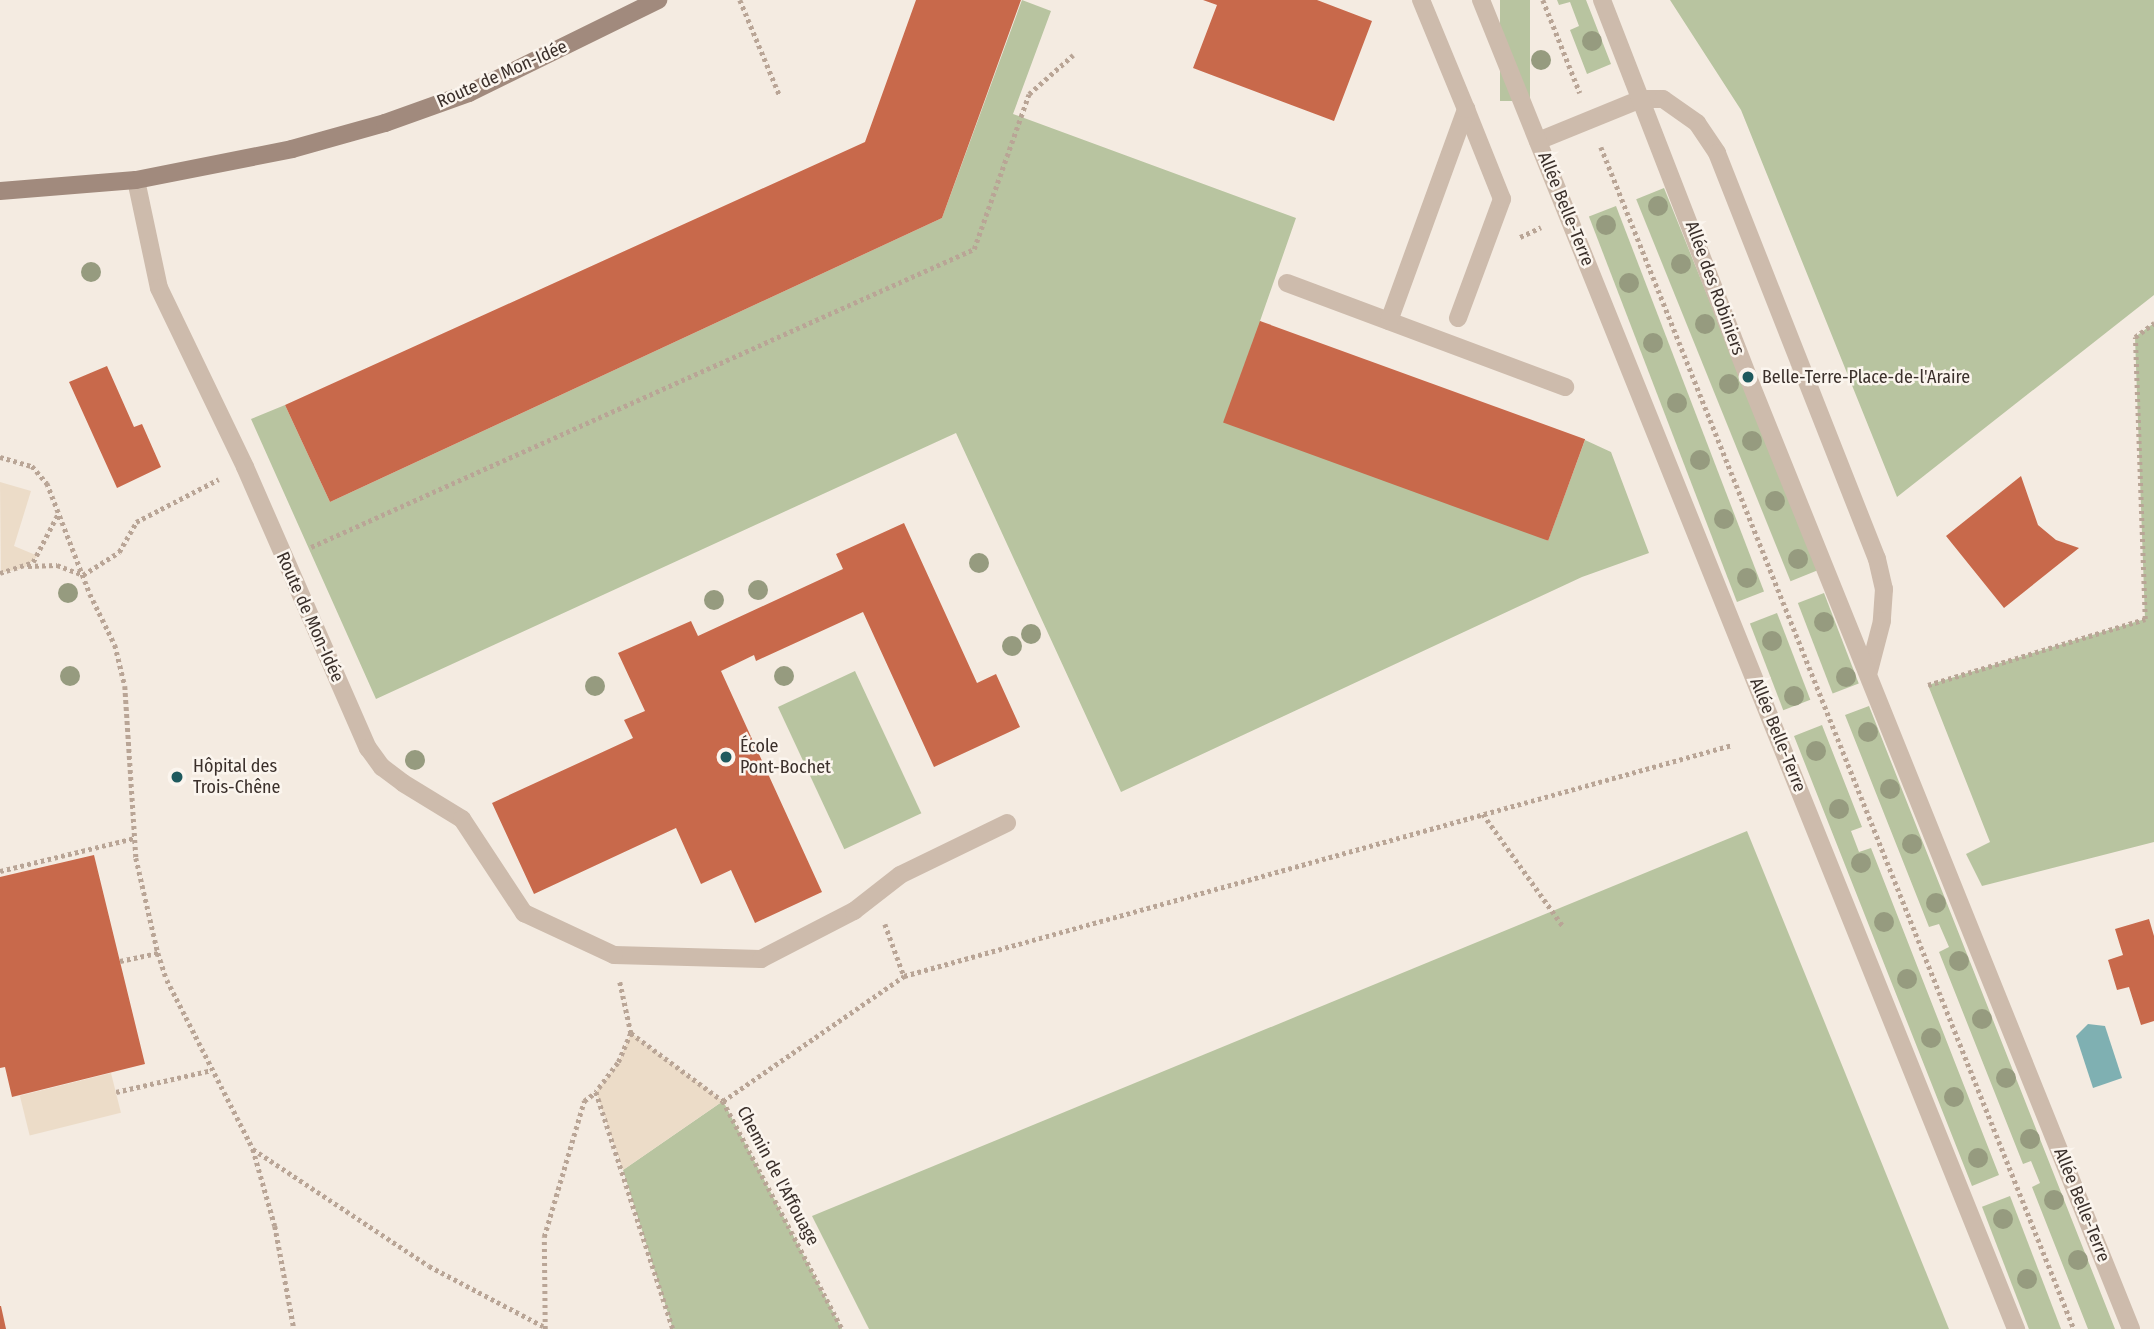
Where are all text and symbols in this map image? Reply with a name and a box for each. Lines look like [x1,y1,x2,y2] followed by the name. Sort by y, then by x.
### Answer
[433,36,571,112] street label: Route de Mon-Idée
[1533,149,1599,269] street label: Allée Belle-Terre
[1681,218,1749,358] street label: Allée des Robiniers
[1762,366,1970,388] place label: Belle-Terre-Place-de-l'Araire
[1740,369,1756,385] marker: Belle-Terre-Place-de-l'Araire
[272,548,348,686] street label: Route de Mon-Idée
[1745,675,1811,795] street label: Allée Belle-Terre
[740,736,831,778] place label: École Pont-Bochet
[718,749,734,765] marker: École Pont-Bochet
[193,756,280,798] place label: Hôpital des Trois-Chêne
[167,767,187,787] marker: Hôpital des Trois-Chêne
[732,1103,824,1249] street label: Chemin de l'Affouage
[2049,1145,2115,1265] street label: Allée Belle-Terre

